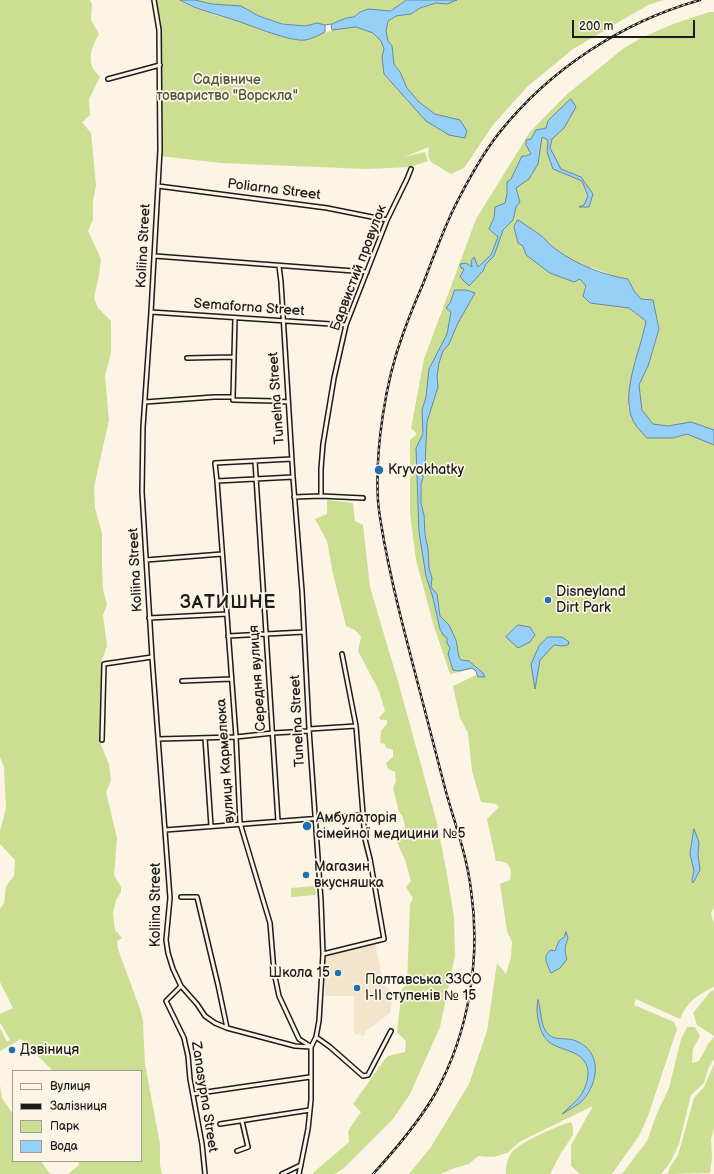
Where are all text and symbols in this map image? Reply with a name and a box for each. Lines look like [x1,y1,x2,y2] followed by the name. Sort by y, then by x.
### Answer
[574,12,697,38] scale bar
[579,19,613,34] text: 200 m
[156,72,298,104] park label: Садівниче товариство "Ворскла"
[227,176,321,204] street label: Poliarna Street
[133,203,155,289] street label: Koliina Street
[327,203,391,333] street label: Барвистий провулок
[193,296,305,320] street label: Semaforna Street
[265,351,289,445] street label: Tunelna Street
[388,462,464,478] place label: Kryvokhatky
[373,464,385,476] marker: Kryvokhatky
[125,527,147,613] street label: Koliina Street
[556,584,626,616] place label: Disneyland Dirt Park
[180,592,276,614] district label: ЗАТИШНЕ
[543,595,553,605] marker: Disneyland Dirt Park
[246,624,270,732] street label: Середня вулиця
[287,674,309,768] street label: Tunelna Street
[213,698,239,824] street label: вулиця Кармелюка
[316,810,466,842] place label: Амбулаторія сімейної медицини №5
[301,820,313,832] marker: Амбулаторія сімейної медицини №5
[314,859,384,892] place label: Магазин вкусняшка
[148,863,164,947] street label: Koliina Street
[301,870,311,880] marker: Магазин вкусняшка
[269,965,330,981] place label: Школа 15
[333,968,343,978] marker: Школа 15
[365,972,481,1004] place label: Полтавська ЗЗСО І-ІІ ступенів № 15
[352,983,362,993] marker: Полтавська ЗЗСО І-ІІ ступенів № 15
[187,1040,221,1154] street label: Zanasypna Street
[20,1042,79,1058] place label: Дзвіниця
[7,1045,17,1055] marker: Дзвіниця
[12,1070,142,1162] legend
[50,1079,90,1094] text: Вулиця
[50,1099,107,1114] text: Залізниця
[50,1119,79,1134] text: Парк
[50,1139,78,1154] text: Вода

